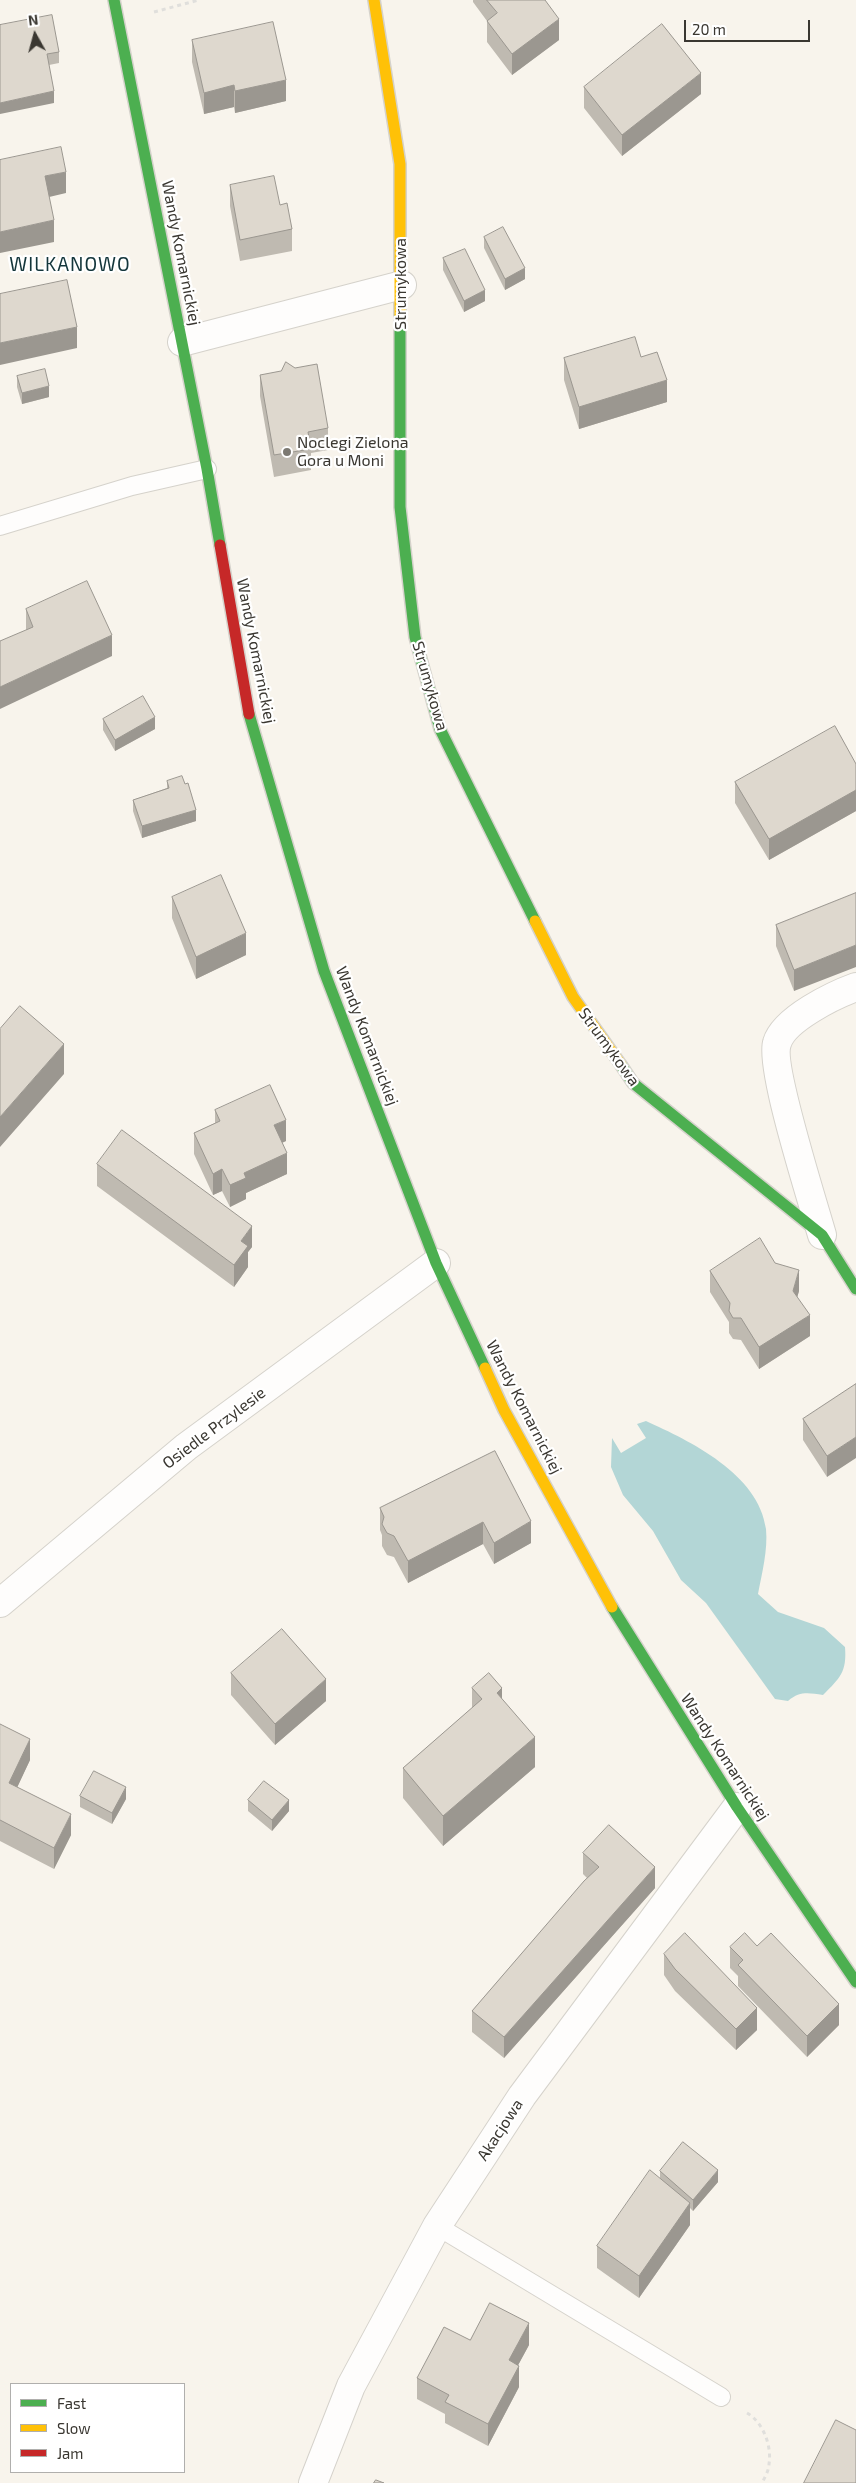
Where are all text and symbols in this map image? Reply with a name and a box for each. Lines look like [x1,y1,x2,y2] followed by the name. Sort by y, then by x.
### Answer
[10,10,60,60] north arrow
[686,10,812,42] scale bar
[27,11,39,29] text: N
[692,20,726,38] text: 20 m
[157,179,205,327] street label: Wandy Komarnickiej
[391,238,411,330] street label: Strumykowa
[8,254,132,276] district label: WILKANOWO
[297,433,409,471] place label: Noclegi Zielona Gora u Moni
[281,446,293,458] marker: Noclegi Zielona Gora u Moni
[232,577,280,725] street label: Wandy Komarnickiej
[408,639,452,733] street label: Strumykowa
[332,964,402,1108] street label: Wandy Komarnickiej
[574,1004,644,1090] street label: Strumykowa
[482,1337,566,1477] street label: Wandy Komarnickiej
[159,1383,269,1473] street label: Osiedle Przylesie
[677,1690,773,1824] street label: Wandy Komarnickiej
[473,2096,527,2164] street label: Akacjowa
[10,2383,185,2473] legend
[57,2394,86,2412] text: Fast
[57,2419,91,2437] text: Slow
[57,2444,83,2462] text: Jam

